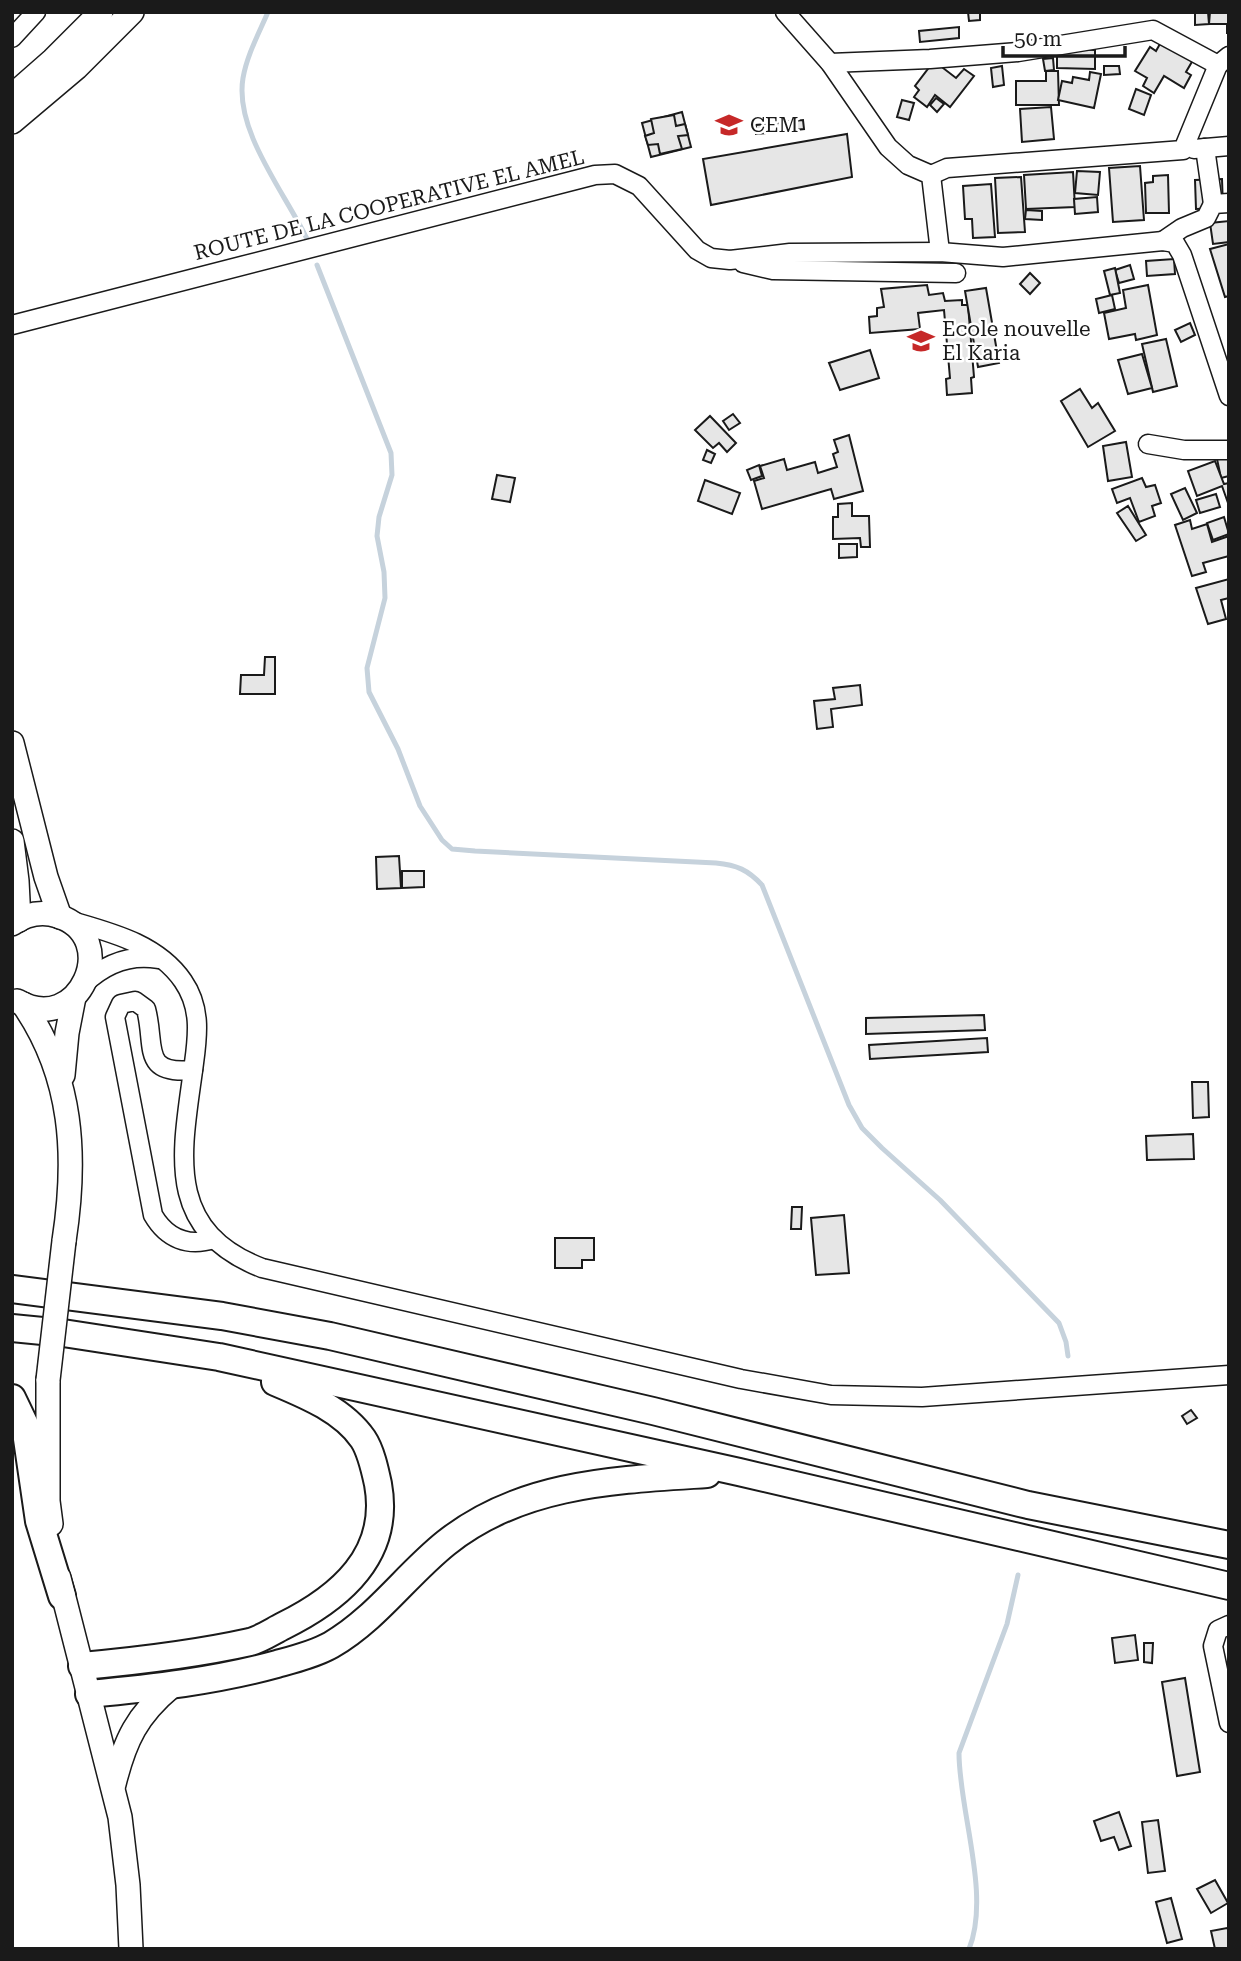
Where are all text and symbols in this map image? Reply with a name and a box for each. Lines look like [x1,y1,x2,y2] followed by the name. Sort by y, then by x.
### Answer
[1003,14,1126,58] scale bar
[1014,27,1062,51] text: 50 m
[714,110,744,140] school or university icon: CEM
[750,113,799,137] place label: CEM
[191,145,587,265] street label: ROUTE DE LA COOPERATIVE EL AMEL
[942,317,1091,365] place label: Ecole nouvelle El Karia
[906,326,936,356] school or university icon: Ecole nouvelle El Karia

